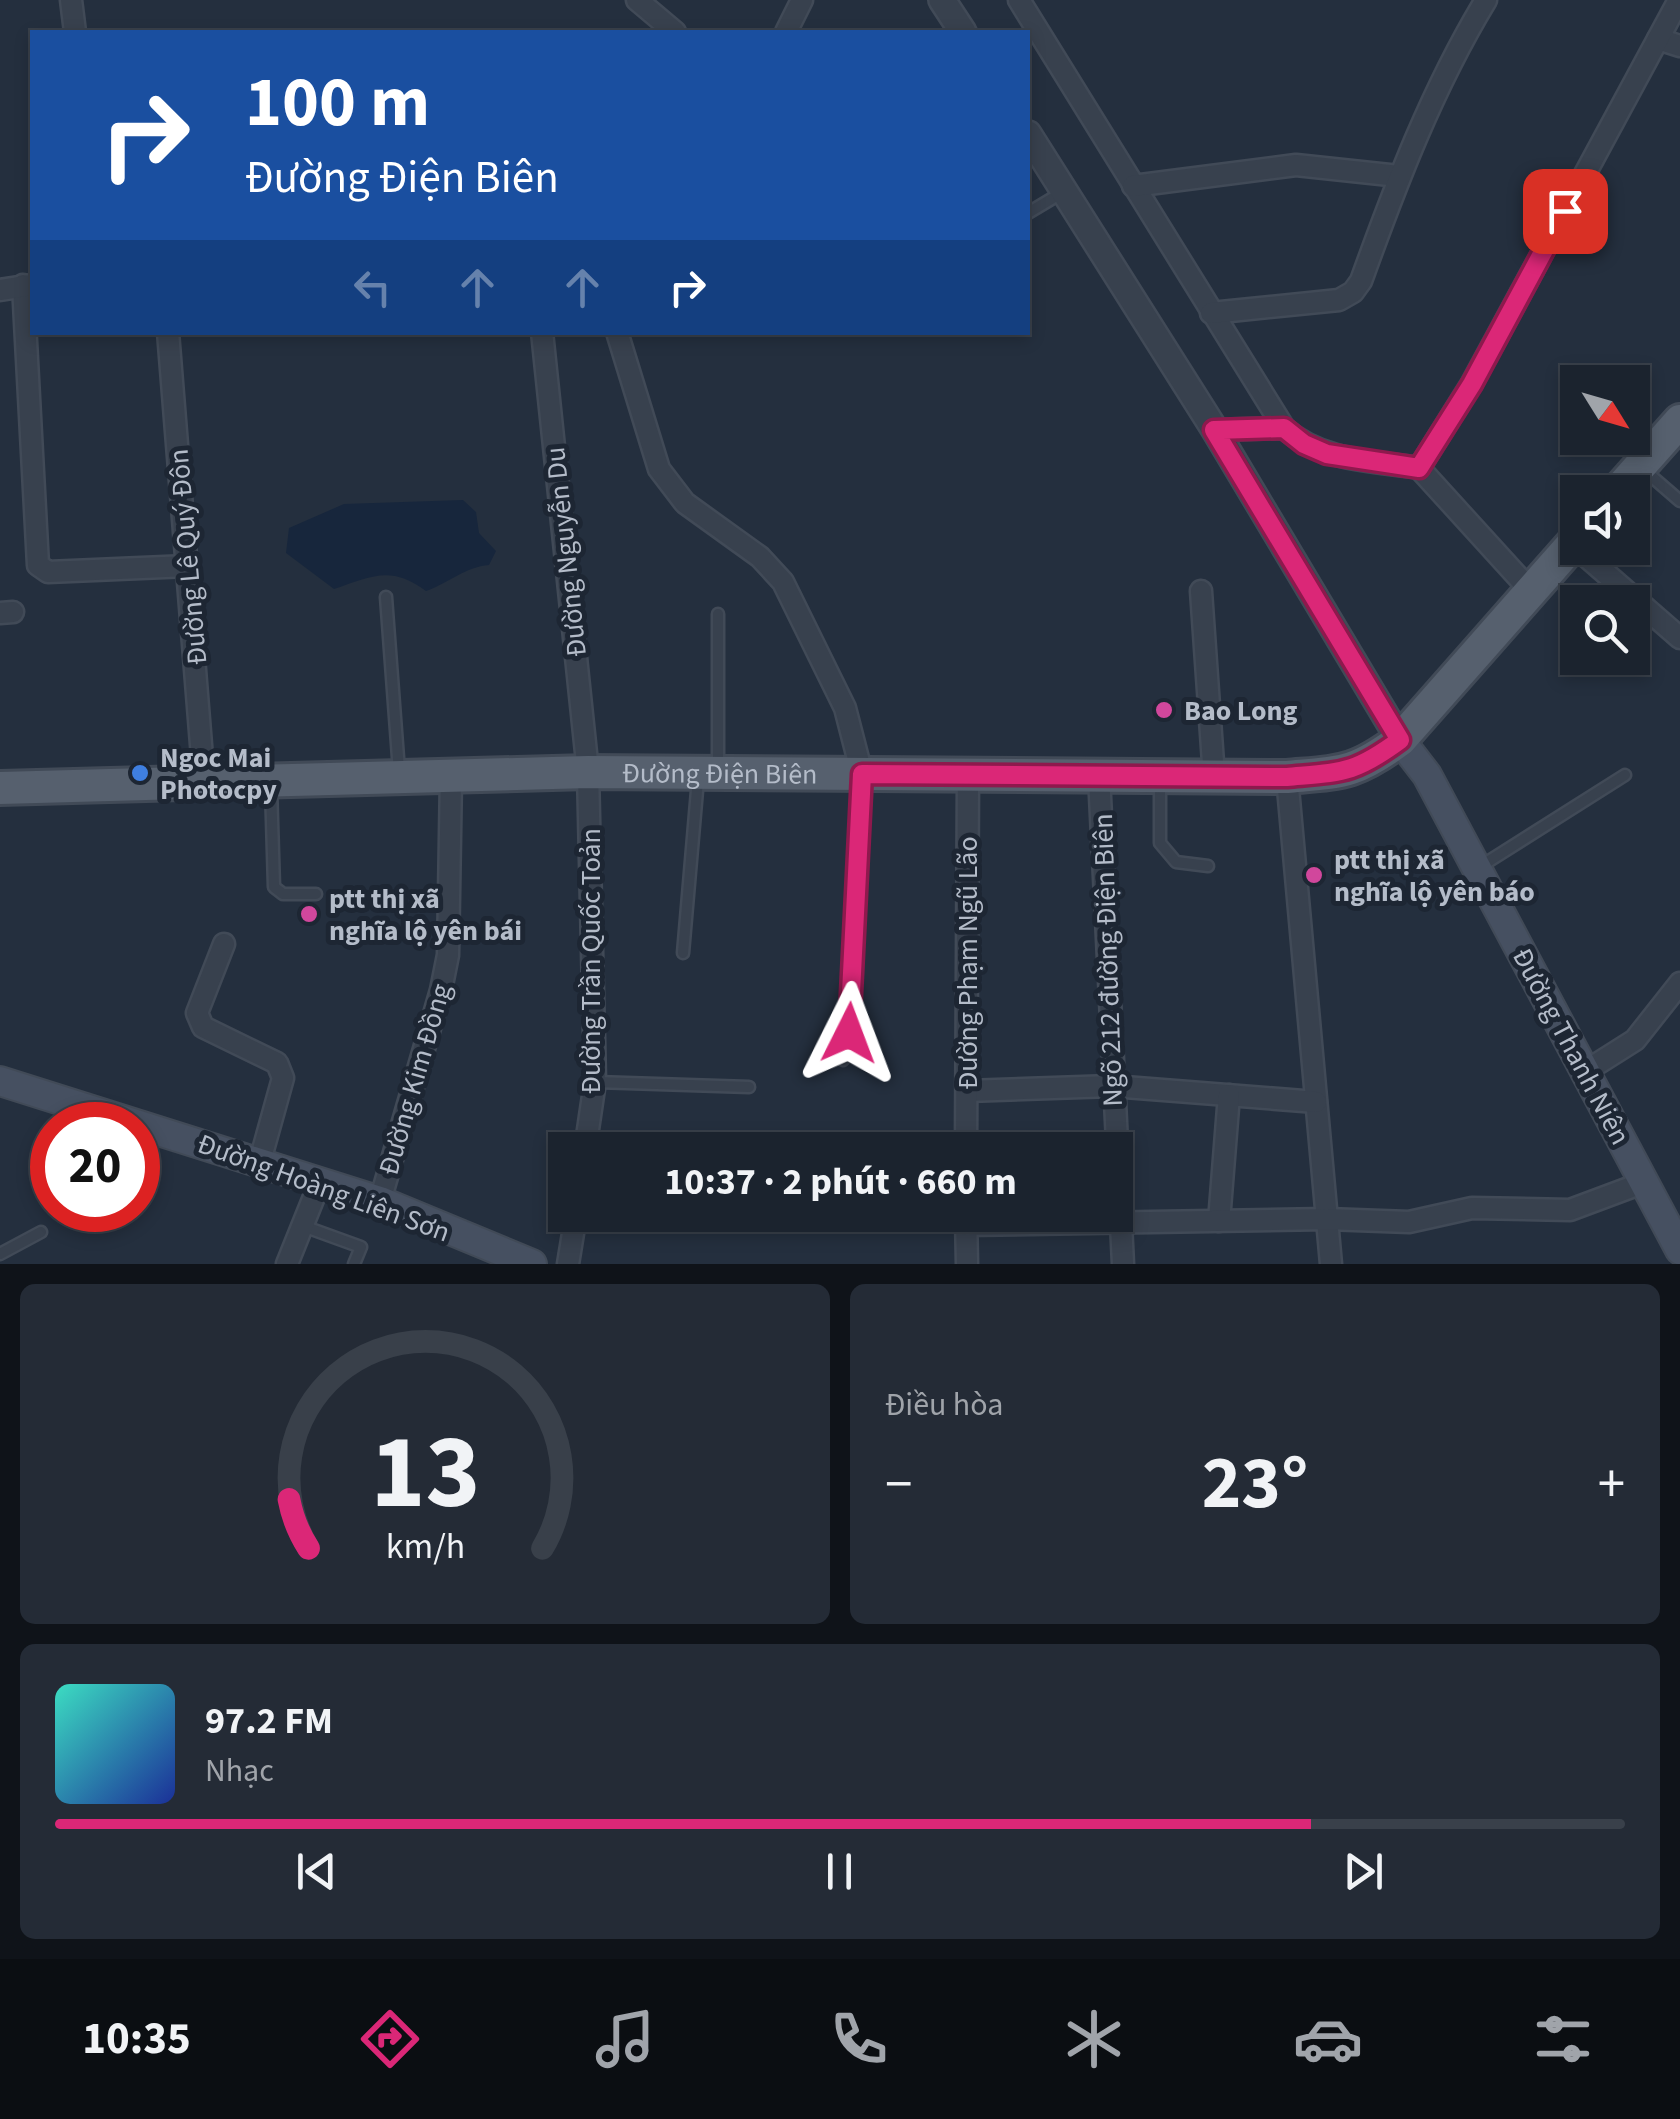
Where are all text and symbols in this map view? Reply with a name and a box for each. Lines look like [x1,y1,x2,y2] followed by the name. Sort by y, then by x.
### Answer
[245,53,430,153] text: 100 m
[80,70,210,200] icon: right
[245,146,559,210] text: Đường Điện Biên
[1523,169,1608,254] pin
[1538,184,1593,239] icon: arrive
[345,260,400,315] icon: left
[450,260,505,315] icon: ahead
[555,260,610,315] icon: ahead
[660,260,715,315] icon: right
[1560,365,1650,455] north arrow
[1560,365,1650,675] map controls
[535,445,597,659] street label: Đường Nguyễn Du
[159,447,217,667] street label: Đường Lê Quý Đôn
[1560,475,1650,565] button: sound
[1560,585,1650,675] button: search
[1184,691,1298,731] place label: Bao Long
[1153,699,1175,721] marker: Bao Long
[160,738,277,810] place label: Ngoc Mai Photocpy
[622,753,818,795] street label: Đường Điện Biên
[129,762,151,784] marker: Ngoc Mai Photocpy
[1083,813,1133,1107] street label: Ngõ 212 đường Điện Biên
[571,828,611,1094] street label: Đường Trần Quốc Toản
[948,836,988,1090] street label: Đường Phạm Ngũ Lão
[1334,840,1535,912] place label: ptt thị xã nghĩa lộ yên báo
[1303,864,1325,886] marker: ptt thị xã nghĩa lộ yên báo
[329,879,522,951] place label: ptt thị xã nghĩa lộ yên bái
[298,903,320,925] marker: ptt thị xã nghĩa lộ yên bái
[1502,941,1640,1152] street label: Đường Thanh Niên
[369,979,461,1180] street label: Đường Kim Đồng
[797,981,901,1085] position arrow
[30,1102,160,1232] speed limit sign: 20
[192,1124,456,1252] street label: Đường Hoàng Liên Sơn
[664,1155,1017,1209] text: 10:37 · 2 phút · 660 m
[885,1382,1003,1428] text: Điều hòa
[370,1400,480,1548] text: 13
[1202,1430,1308,1537] text: 23°
[885,1446,912,1524] text: −
[1598,1446,1625,1524] text: +
[385,1521,465,1572] text: km/h
[205,1694,333,1748] text: 97.2 FM
[205,1748,274,1794] text: Nhạc
[289,1844,344,1899] icon: previous
[812,1844,867,1899] icon: pause
[1336,1844,1391,1899] icon: next
[355,2004,425,2074] icon: directions
[590,2004,660,2074] icon: music
[824,2004,894,2074] icon: phone
[1059,2004,1129,2074] icon: climate
[1293,2004,1363,2074] icon: car
[1528,2004,1598,2074] icon: filters
[82,2007,191,2071] text: 10:35

